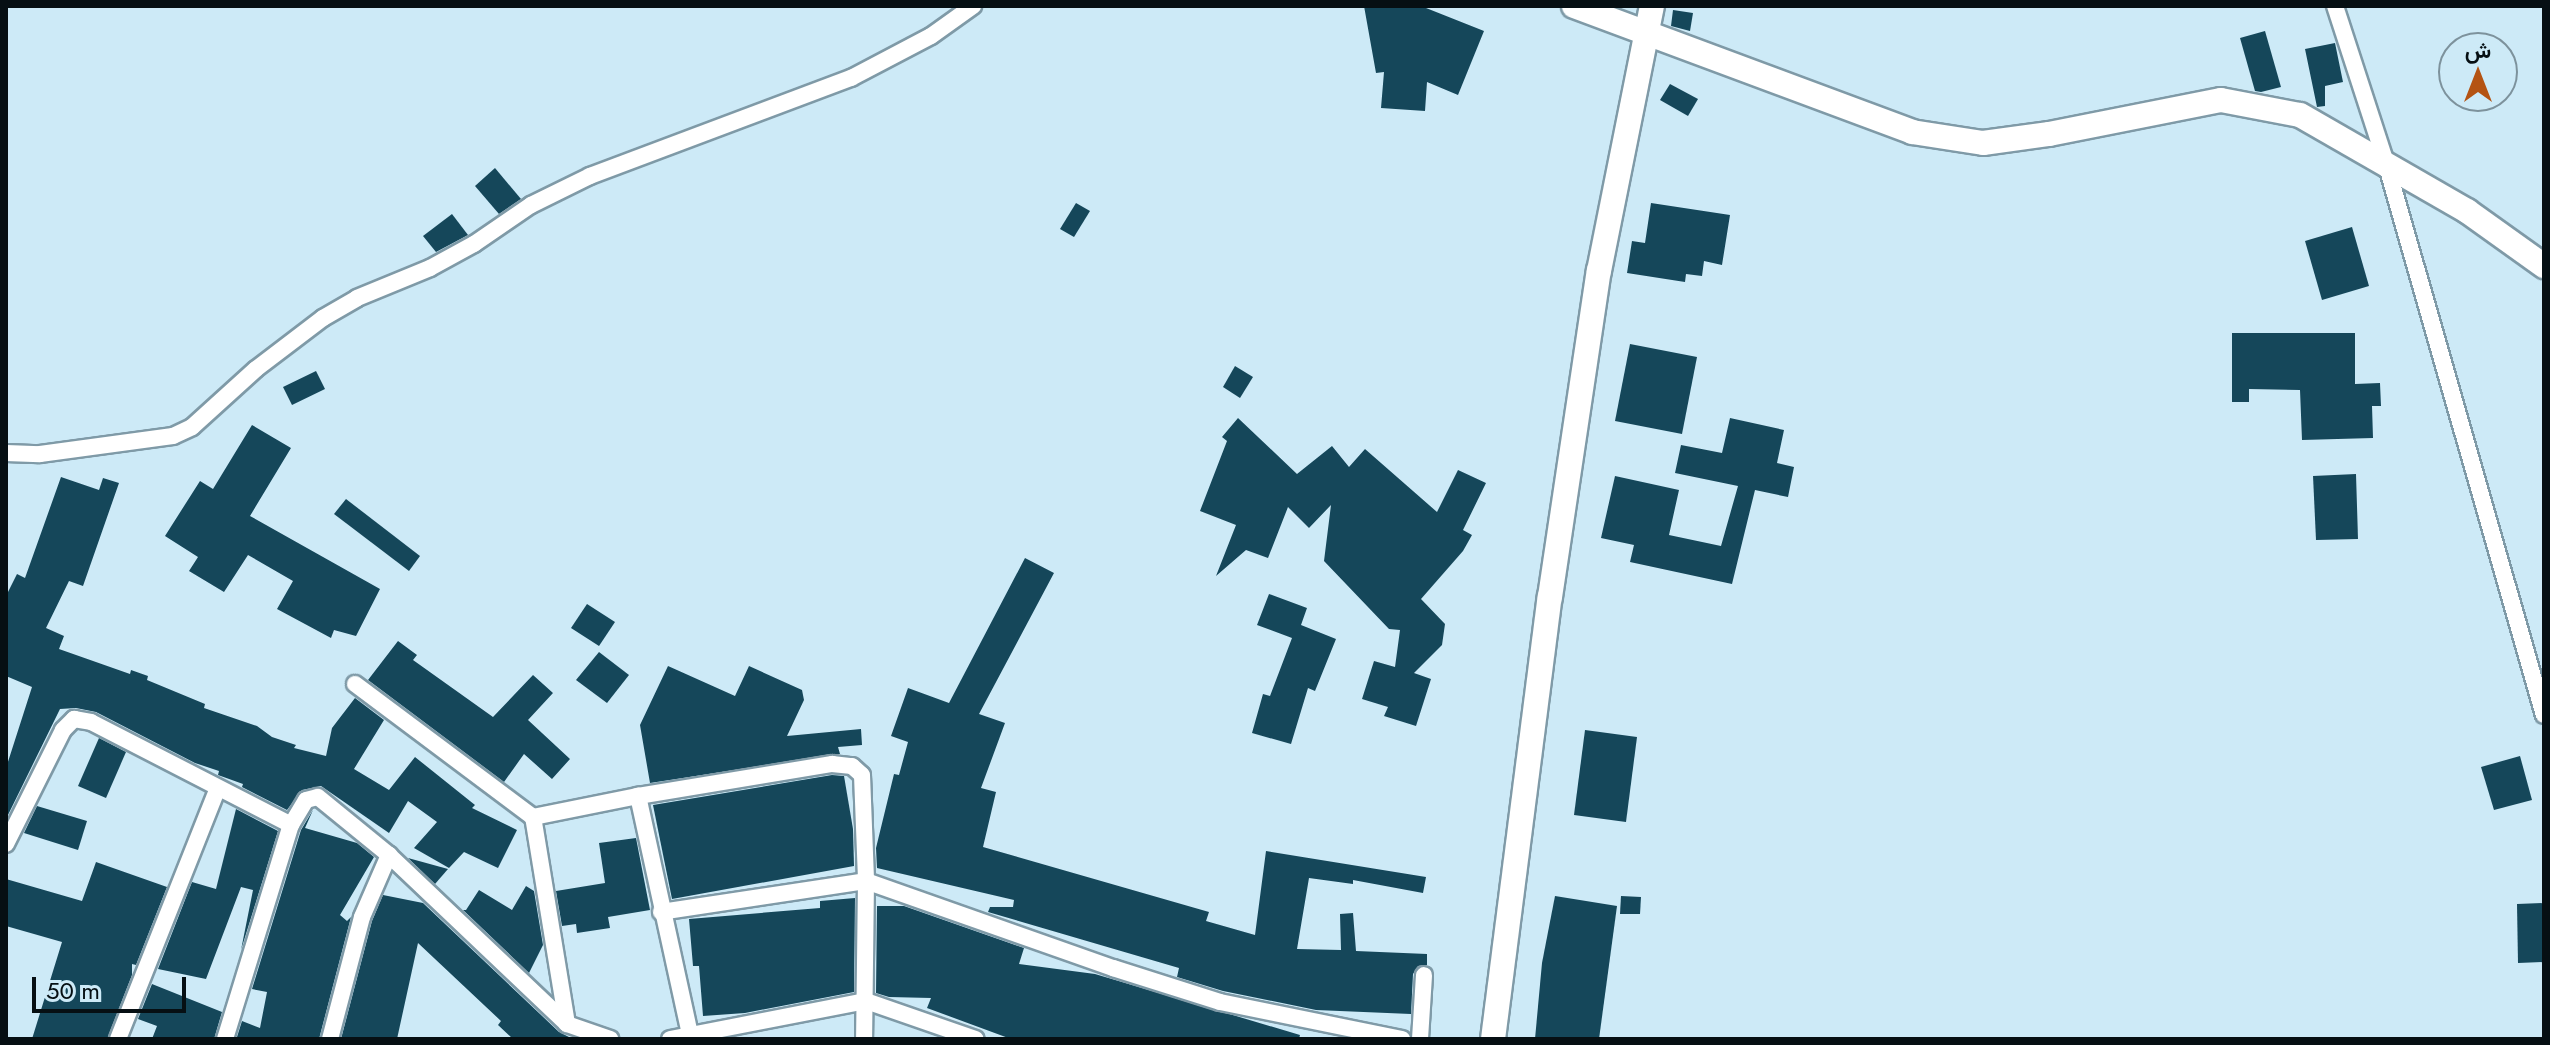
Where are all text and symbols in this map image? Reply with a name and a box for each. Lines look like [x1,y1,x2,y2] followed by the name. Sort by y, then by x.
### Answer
[2438,32,2518,112] north arrow
[2465,34,2491,66] text: ش
[36,961,190,1011] scale bar
[46,973,100,1008] text: 50 m

